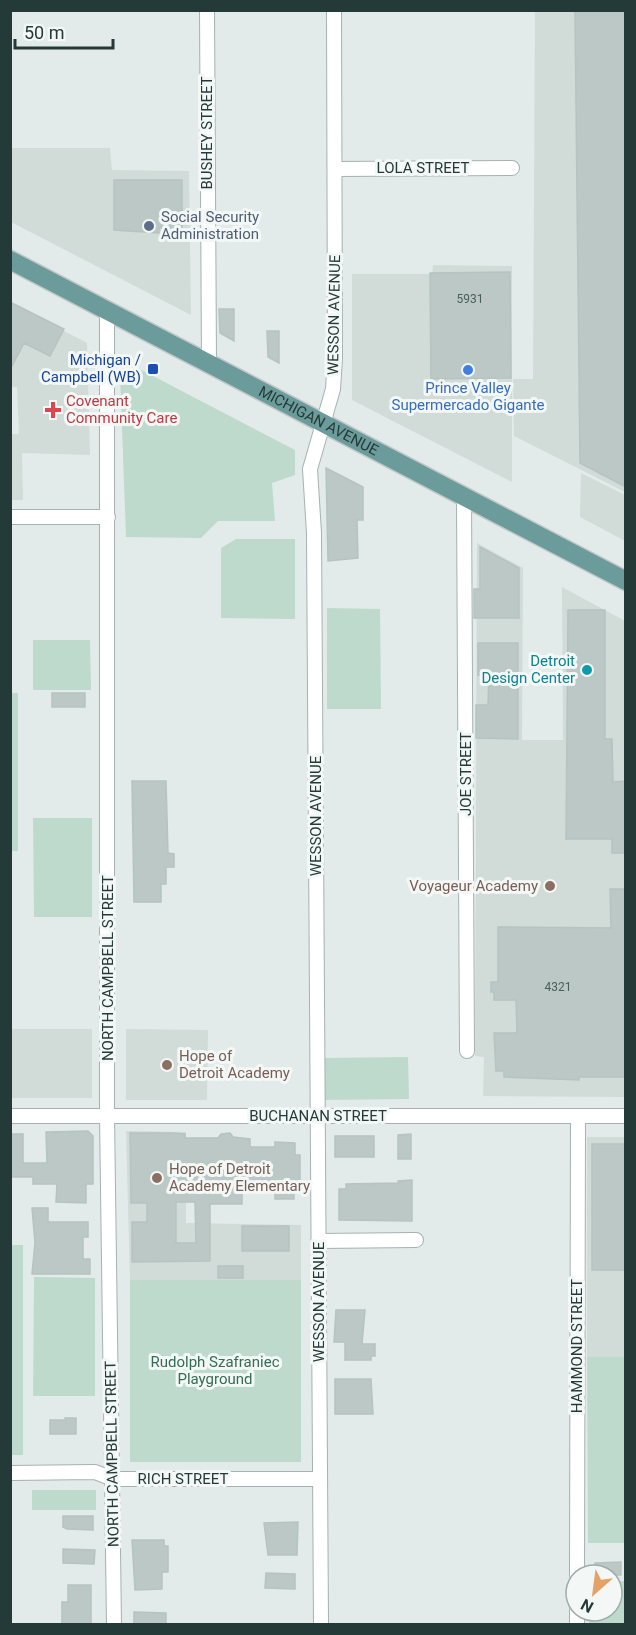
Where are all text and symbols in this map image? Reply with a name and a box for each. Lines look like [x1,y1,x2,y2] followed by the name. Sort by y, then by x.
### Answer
[15,12,112,50] scale bar
[24,22,64,43] text: 50 m
[198,76,216,190] street label: BUSHEY STREET
[377,159,469,177] street label: LOLA STREET
[161,208,259,243] place label: Social Security Administration
[142,219,156,233] marker: Social Security Administration
[324,254,344,375] street label: WESSON AVENUE
[457,292,483,306] house number: 5931
[41,351,141,386] place label: Michigan / Campbell (WB)
[146,362,160,376] marker: Michigan / Campbell (WB)
[461,363,475,377] marker: Prince Valley Supermercado Gigante
[391,379,545,414] place label: Prince Valley Supermercado Gigante
[256,382,382,460] street label: MICHIGAN AVENUE
[66,392,177,427] place label: Covenant Community Care
[44,401,62,419] marker: Covenant Community Care
[481,652,575,687] place label: Detroit Design Center
[580,663,594,677] marker: Detroit Design Center
[457,732,475,816] street label: JOE STREET
[307,755,325,876] street label: WESSON AVENUE
[99,875,117,1061] street label: NORTH CAMPBELL STREET
[409,877,538,895] place label: Voyageur Academy
[543,879,557,893] marker: Voyageur Academy
[545,980,571,994] house number: 4321
[179,1047,290,1082] place label: Hope of Detroit Academy
[160,1058,174,1072] marker: Hope of Detroit Academy
[249,1107,387,1125] street label: BUCHANAN STREET
[169,1160,310,1195] place label: Hope of Detroit Academy Elementary
[150,1171,164,1185] marker: Hope of Detroit Academy Elementary
[310,1241,328,1362] street label: WESSON AVENUE
[568,1279,586,1413] street label: HAMMOND STREET
[151,1353,280,1388] park label: Rudolph Szafraniec Playground
[101,1361,123,1547] street label: NORTH CAMPBELL STREET
[138,1470,228,1488] street label: RICH STREET
[564,1563,624,1623] north arrow
[578,1595,597,1617] text: N

